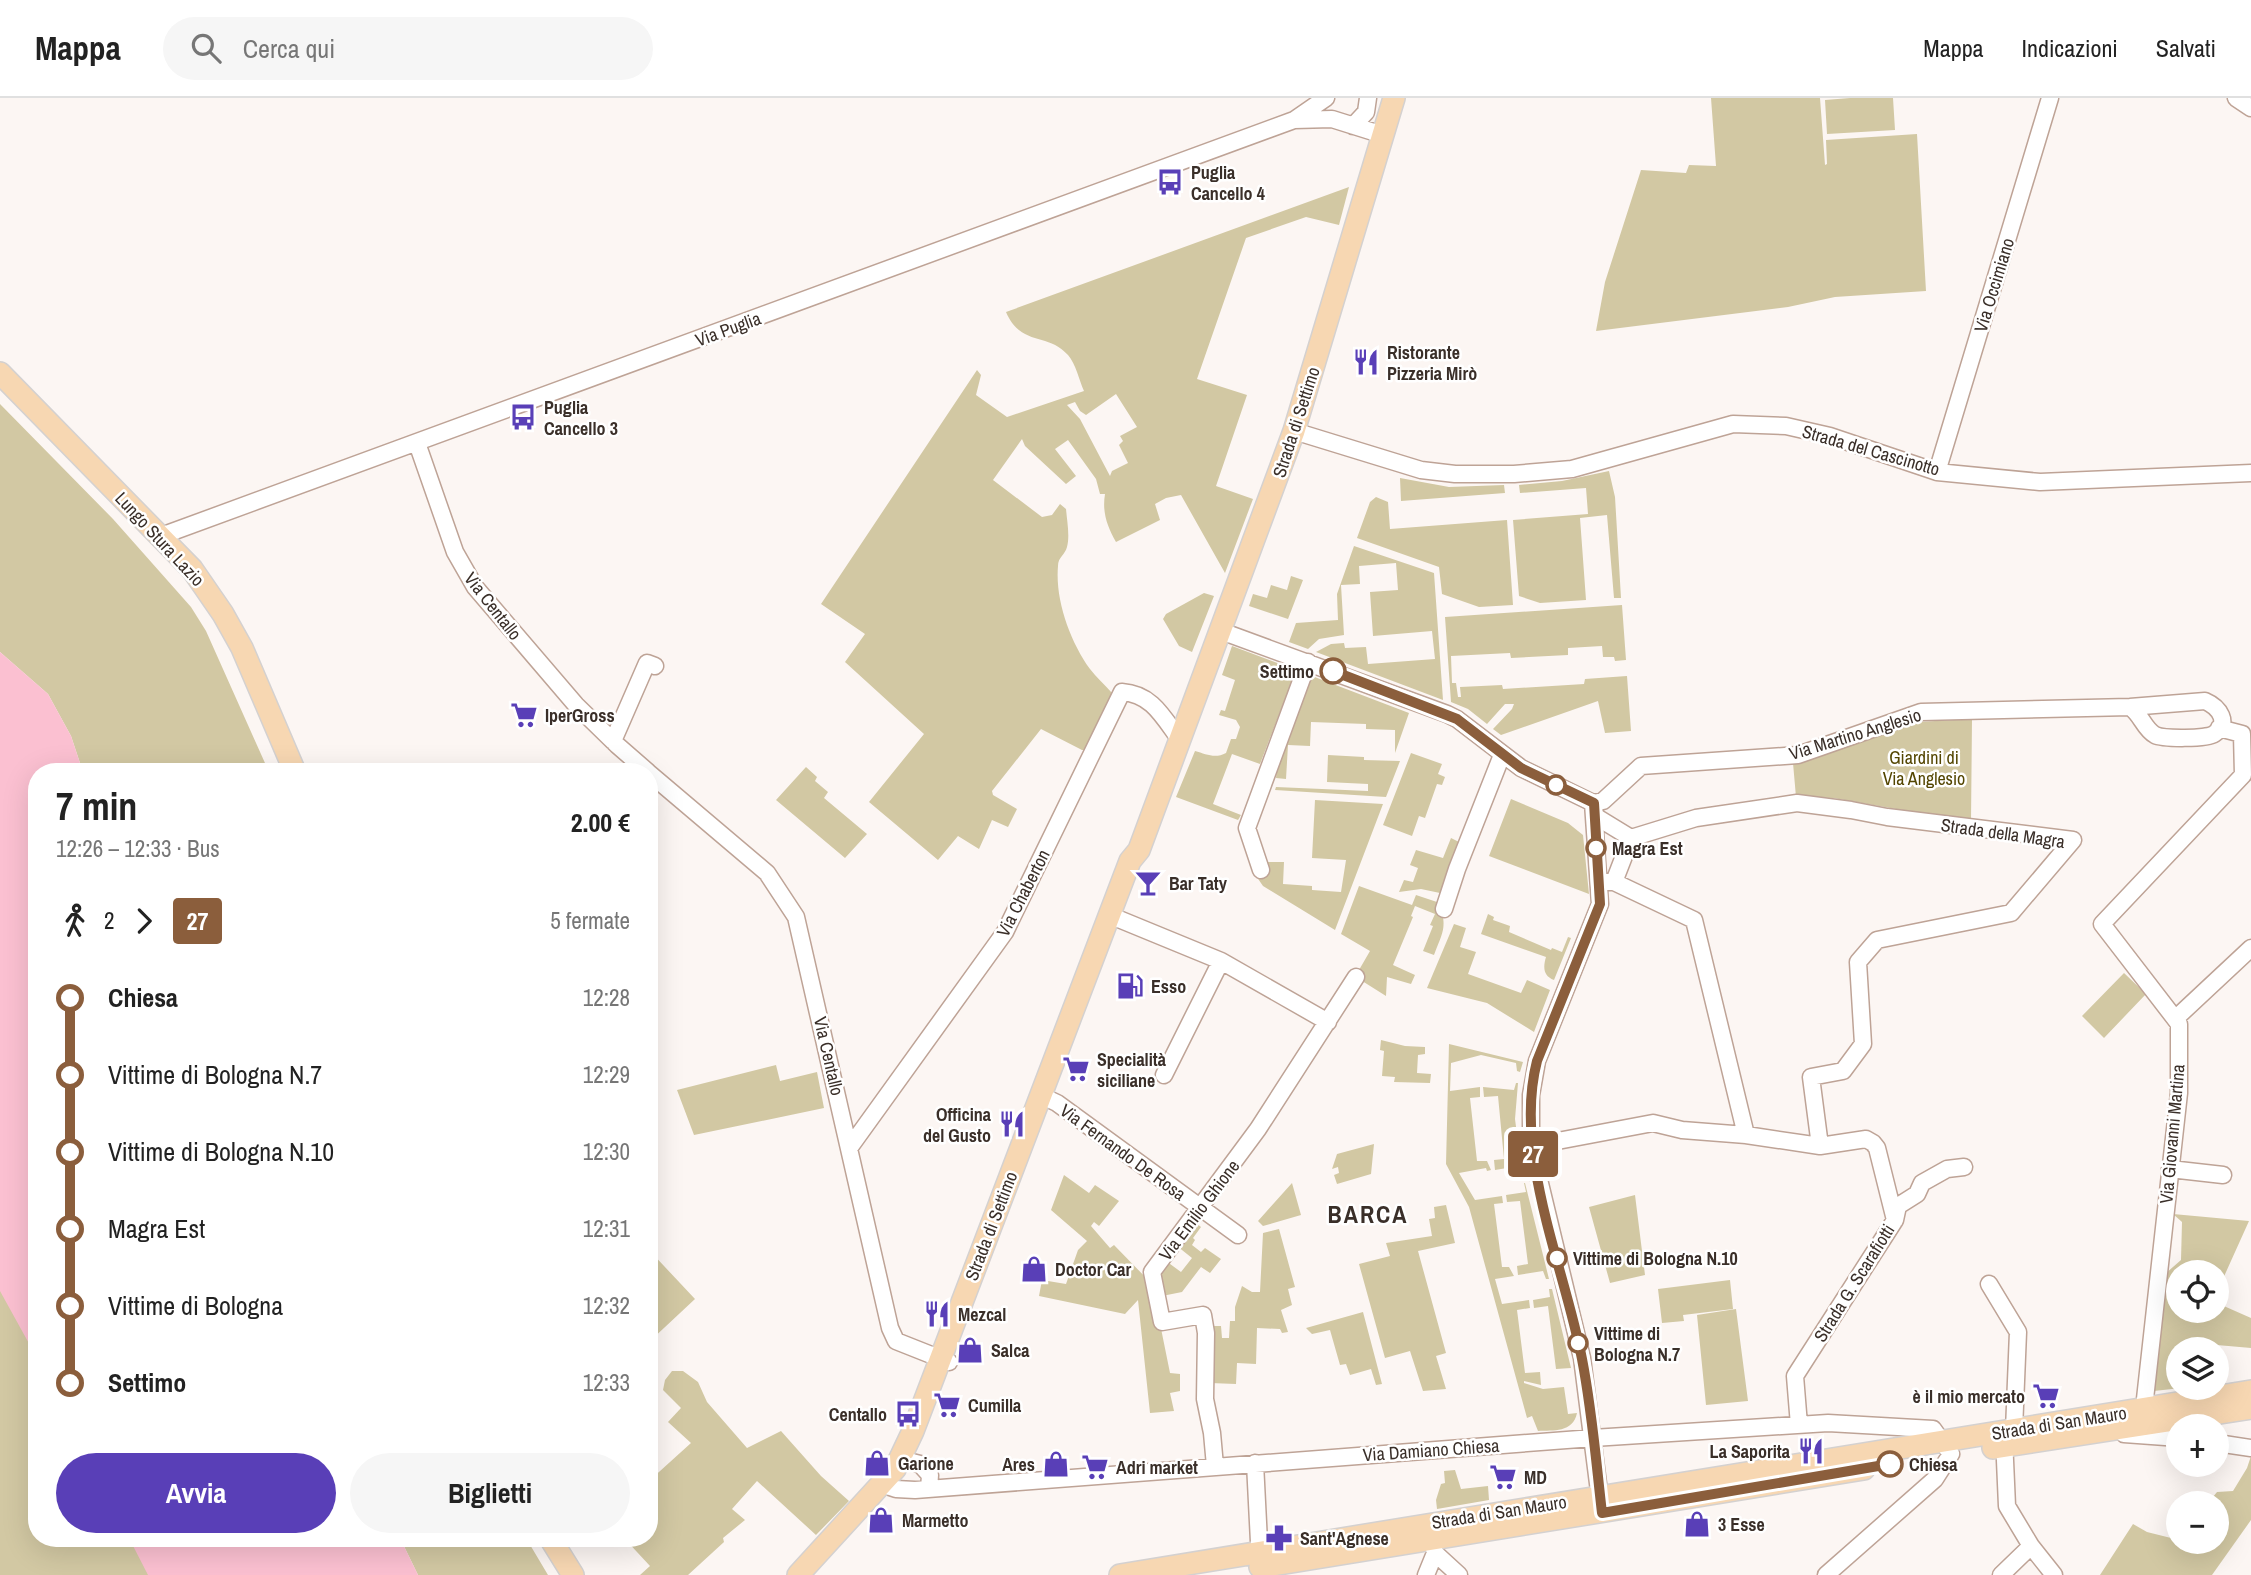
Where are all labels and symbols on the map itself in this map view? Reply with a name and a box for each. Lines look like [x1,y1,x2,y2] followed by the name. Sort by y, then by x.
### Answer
[1191,160,1266,206] place label: Puglia Cancello 4
[1155,167,1185,197] bus stop icon: Puglia Cancello 4
[1968,235,2020,335] street label: Via Occimiano
[692,306,764,352] street label: Via Puglia
[1387,340,1477,386] place label: Ristorante Pizzeria Mirò
[1351,347,1381,377] restaurant icon: Ristorante Pizzeria Mirò
[1266,364,1326,480] street label: Strada di Settimo
[544,395,618,441] place label: Puglia Cancello 3
[508,402,538,432] bus stop icon: Puglia Cancello 3
[1799,418,1943,482] street label: Strada del Cascinotto
[110,486,210,592] street label: Lungo Stura Lazio
[458,567,528,645] street label: Via Centallo
[1320,658,1346,684] marker: Settimo
[1260,659,1314,684] place label: Settimo
[509,700,539,730] supermarket icon: IperGross
[1786,702,1924,766] street label: Via Martino Anglesio
[545,703,615,728] place label: IperGross
[1883,745,1965,791] park label: Giardini di Via Anglesio
[1546,775,1566,795] unlabelled marker
[1940,812,2066,854] street label: Strada della Magra
[1612,836,1683,861] place label: Magra Est
[1586,838,1606,858] marker: Magra Est
[990,845,1056,941] street label: Via Chaberton
[1133,868,1163,898] bar icon: Bar Taty
[1169,871,1228,896] place label: Bar Taty
[1115,971,1145,1001] fuel station icon: Esso
[1151,974,1186,999] place label: Esso
[808,1014,850,1098] street label: Via Centallo
[1097,1047,1167,1093] place label: Specialità siciliane
[1061,1054,1091,1084] supermarket icon: Specialità siciliane
[2153,1063,2191,1205] street label: Via Giovanni Martina
[1055,1098,1191,1206] street label: Via Fernando De Rosa
[923,1102,992,1148] place label: Officina del Gusto
[997,1109,1027,1139] restaurant icon: Officina del Gusto
[1502,1131,1564,1177] line badge: 27
[1153,1154,1245,1266] street label: Via Emilio Ghione
[959,1168,1023,1284] street label: Strada di Settimo
[1327,1198,1409,1230] district label: BARCA
[1808,1219,1900,1347] street label: Strada G. Scarafiotti
[1573,1246,1738,1271] place label: Vittime di Bologna N.10
[1547,1248,1567,1268] marker: Vittime di Bologna N.10
[1019,1254,1049,1284] shop icon: Doctor Car
[1055,1257,1132,1282] place label: Doctor Car
[922,1299,952,1329] restaurant icon: Mezcal
[958,1302,1006,1327] place label: Mezcal
[1594,1321,1680,1367] place label: Vittime di Bologna N.7
[1568,1333,1588,1353] marker: Vittime di Bologna N.7
[955,1335,985,1365] shop icon: Salca
[991,1338,1030,1363] place label: Salca
[2031,1381,2061,1411] supermarket icon: è il mio mercato
[1913,1384,2025,1409] place label: è il mio mercato
[932,1390,962,1420] supermarket icon: Cumilla
[968,1393,1022,1418] place label: Cumilla
[893,1399,923,1429] bus stop icon: Centallo
[1990,1400,2128,1446] street label: Strada di San Mauro
[829,1402,887,1427] place label: Centallo
[1362,1433,1500,1467] street label: Via Damiano Chiesa
[1796,1436,1826,1466] restaurant icon: La Saporita
[1710,1439,1791,1464] place label: La Saporita
[862,1448,892,1478] shop icon: Garione
[1041,1449,1071,1479] shop icon: Ares
[898,1451,954,1476] place label: Garione
[1877,1451,1903,1477] marker: Chiesa
[1002,1452,1035,1477] place label: Ares
[1080,1452,1110,1482] supermarket icon: Adri market
[1909,1452,1958,1477] place label: Chiesa
[1116,1455,1198,1480] place label: Adri market
[1488,1462,1518,1492] supermarket icon: MD
[1524,1465,1547,1490] place label: MD
[1430,1489,1568,1535] street label: Strada di San Mauro
[866,1505,896,1535] shop icon: Marmetto
[902,1508,968,1533] place label: Marmetto
[1682,1509,1712,1539] shop icon: 3 Esse
[1718,1512,1765,1537] place label: 3 Esse
[1264,1523,1294,1553] pharmacy icon: Sant'Agnese
[1300,1526,1389,1551] place label: Sant'Agnese

